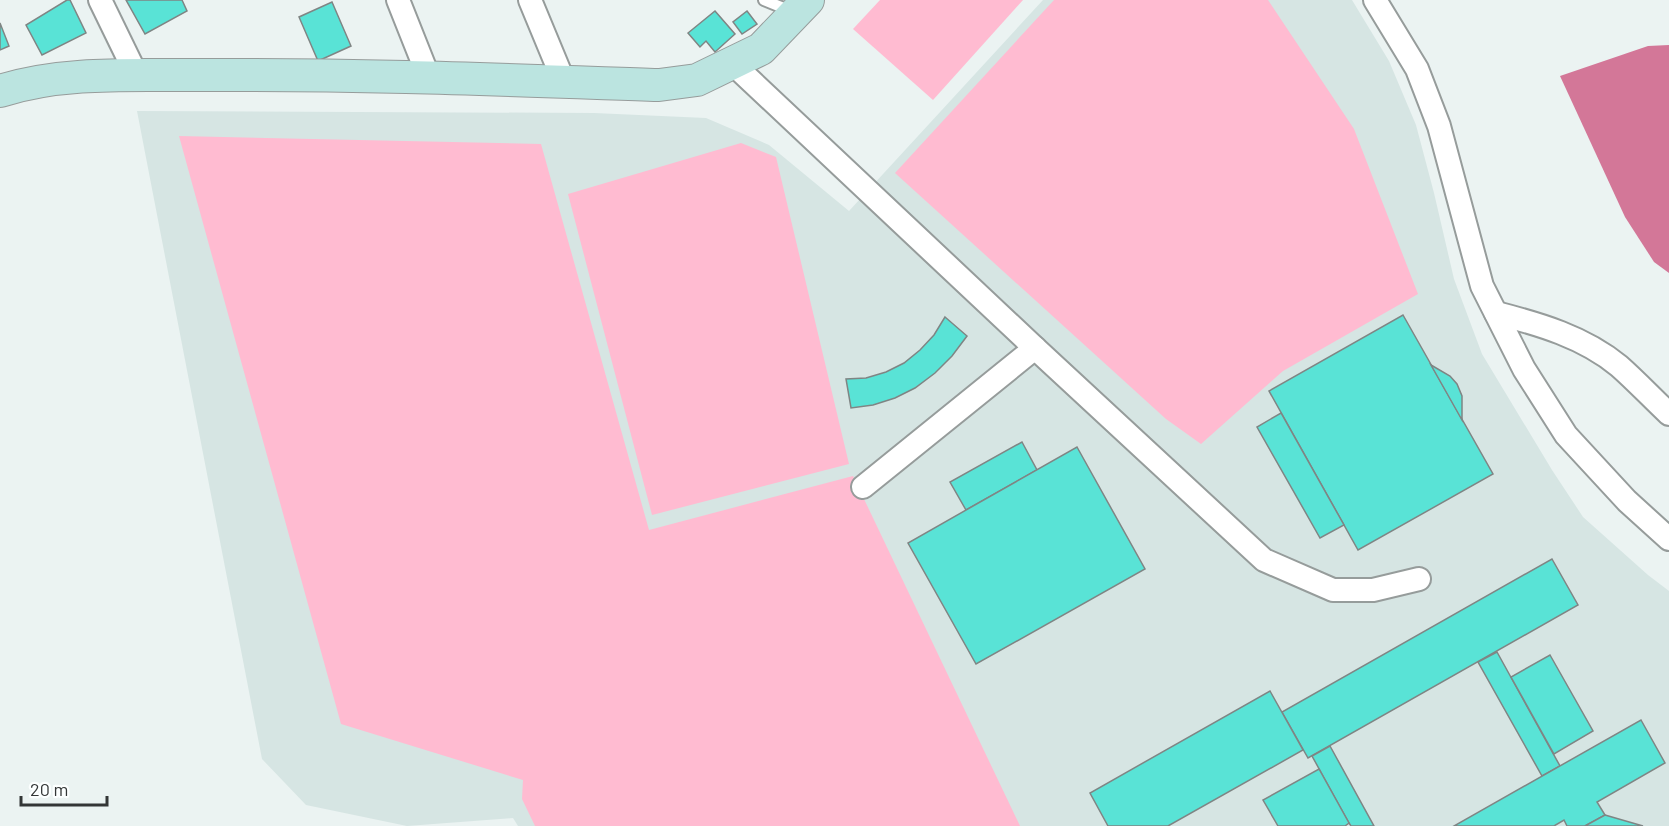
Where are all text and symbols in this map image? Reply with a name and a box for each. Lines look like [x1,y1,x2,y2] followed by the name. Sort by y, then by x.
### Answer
[21,769,106,807] scale bar
[30,778,68,800] text: 20 m

